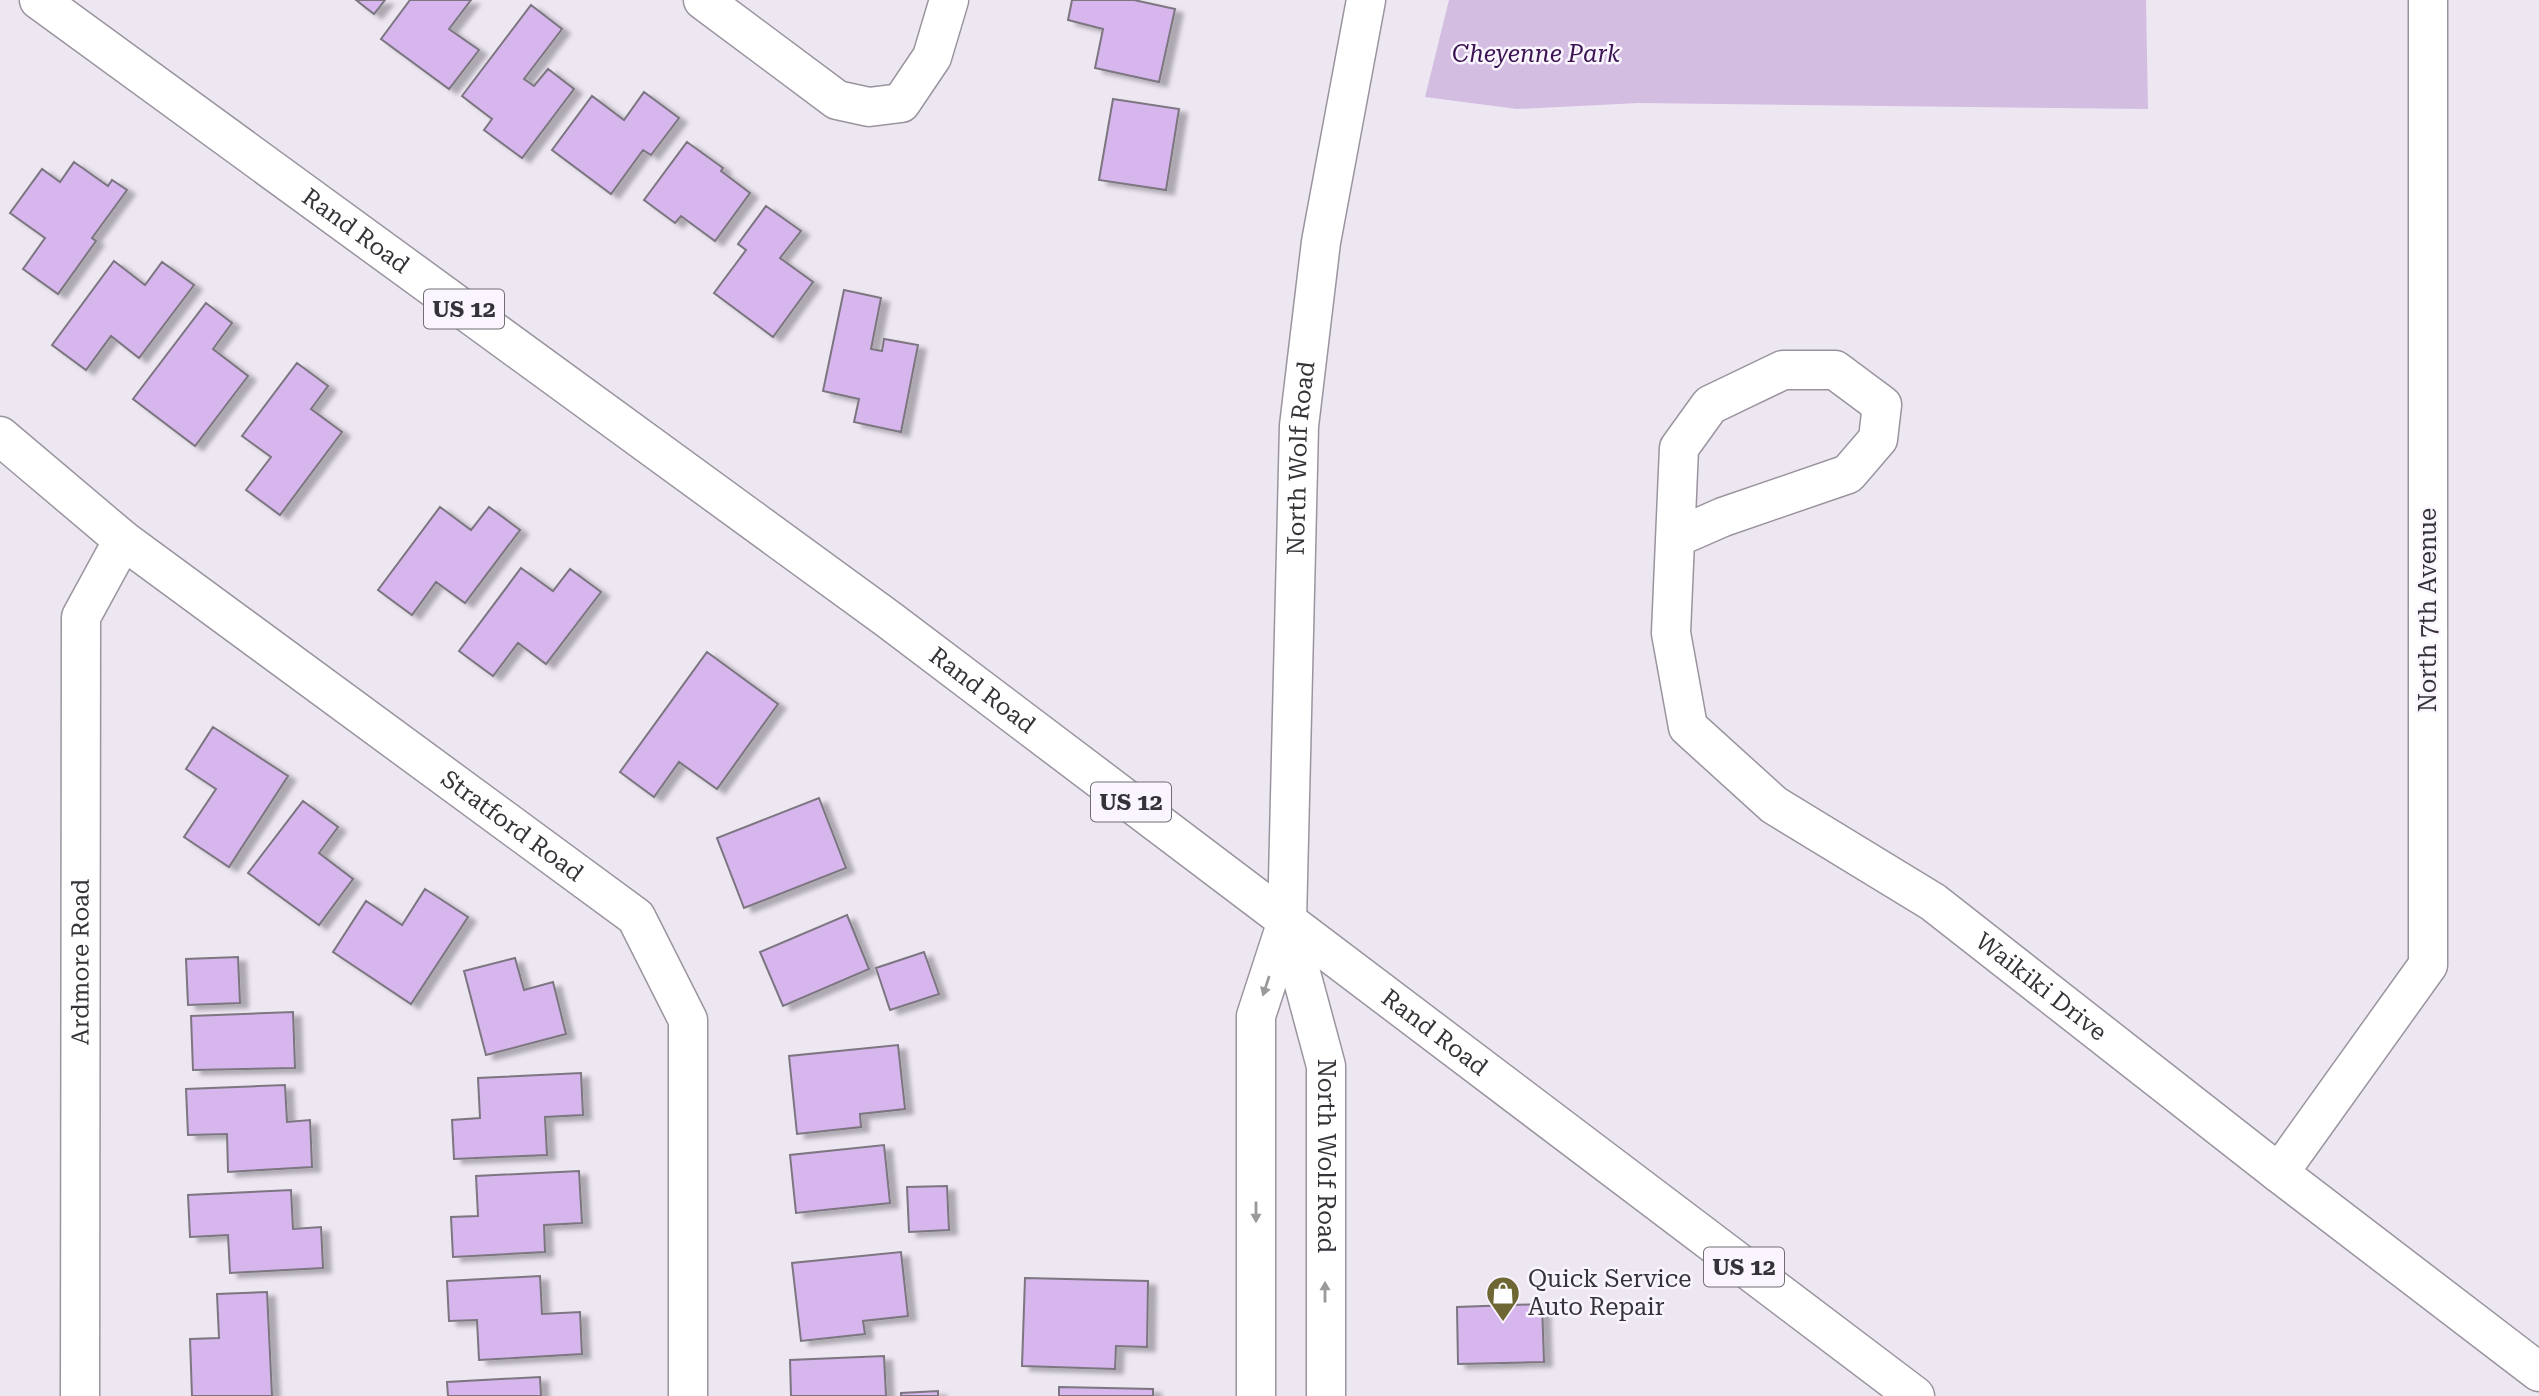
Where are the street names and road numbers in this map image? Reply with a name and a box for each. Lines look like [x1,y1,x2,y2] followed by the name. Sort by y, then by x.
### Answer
[297,183,415,279] street label: Rand Road
[424,290,504,328] road number: US 12
[1282,360,1321,556] street label: North Wolf Road
[2414,508,2442,712] street label: North 7th Avenue
[924,641,1041,739] street label: Rand Road
[436,765,589,887] street label: Stratford Road
[1091,782,1171,822] road number: US 12
[66,879,95,1045] street label: Ardmore Road
[1970,927,2112,1047] street label: Waikiki Drive
[1376,983,1493,1081] street label: Rand Road
[1312,1059,1340,1253] street label: North Wolf Road
[1704,1248,1784,1286] road number: US 12

